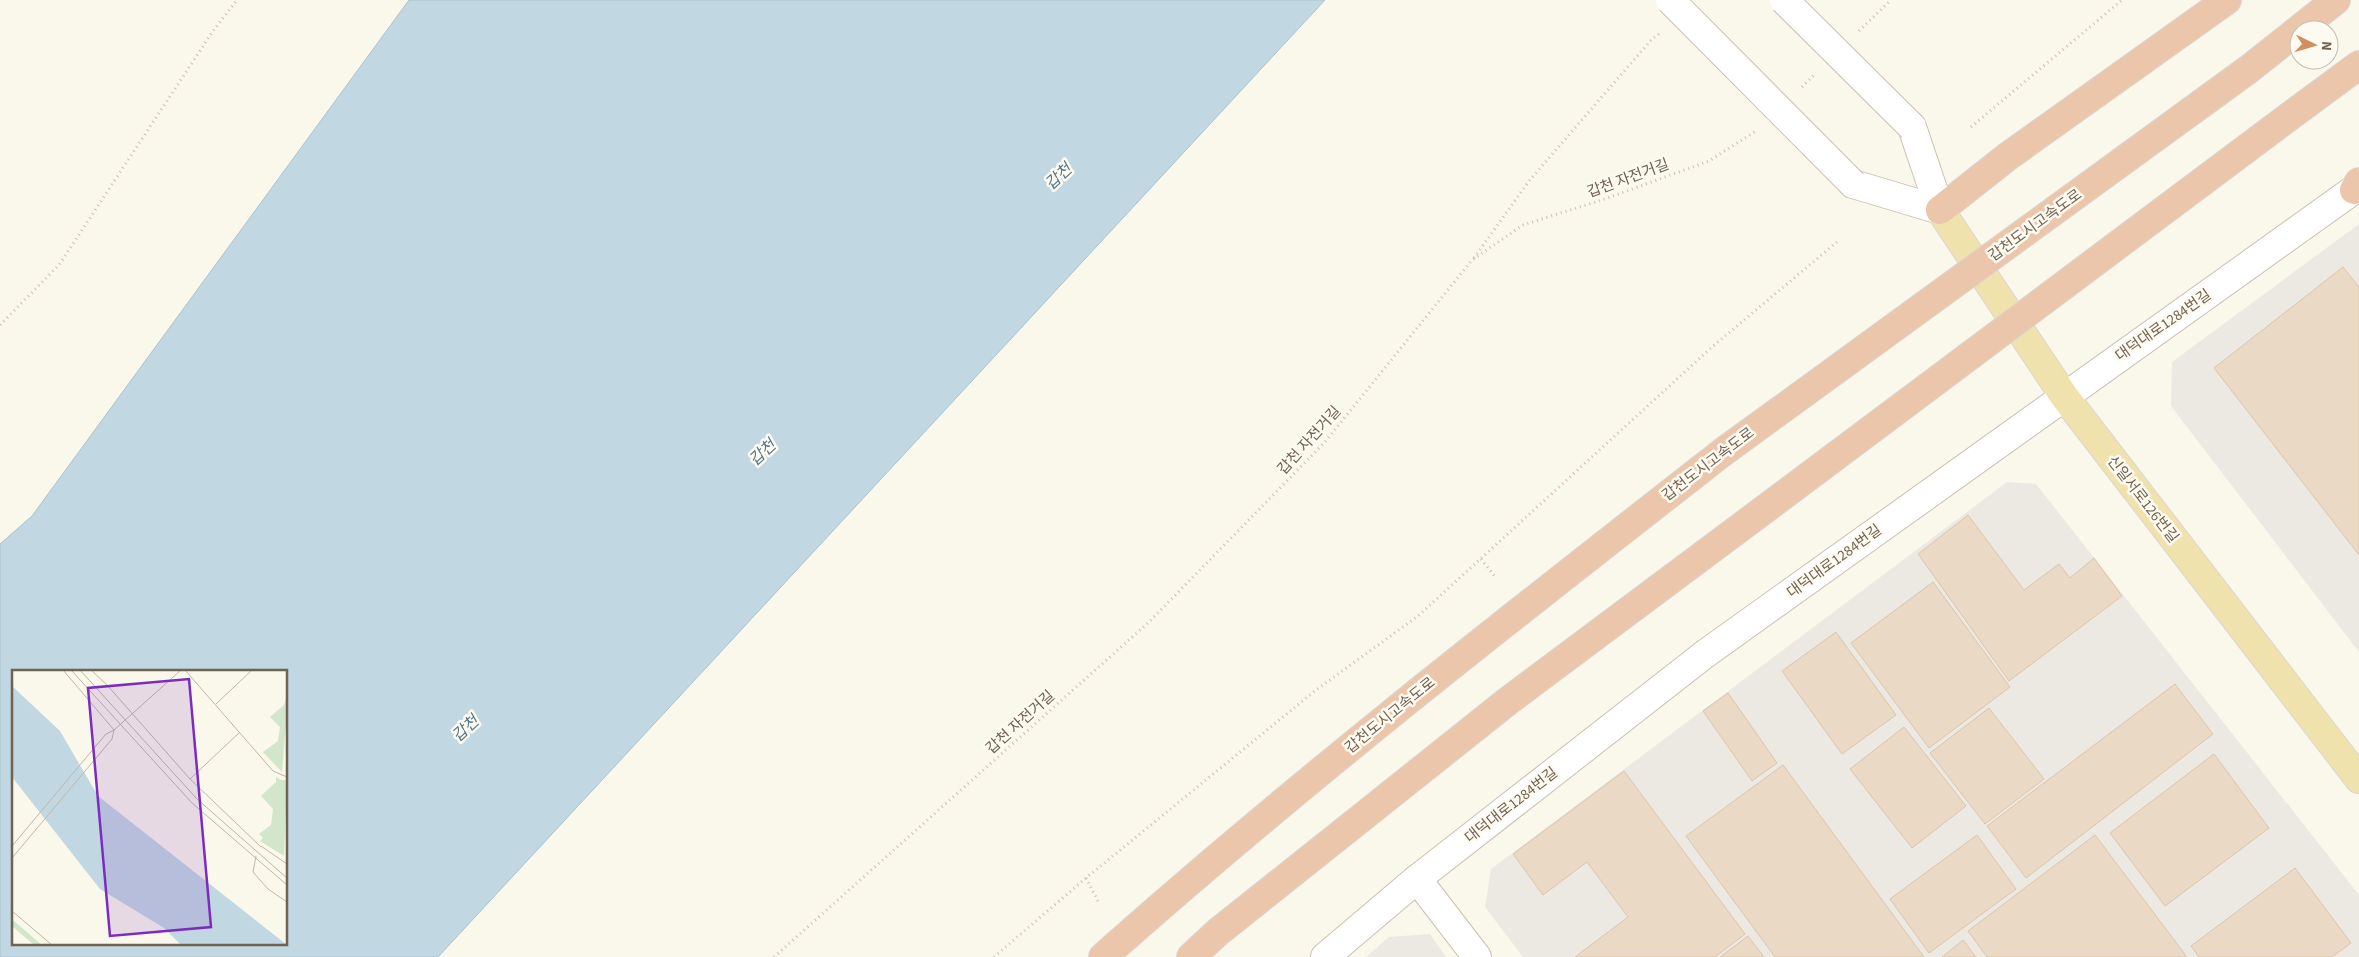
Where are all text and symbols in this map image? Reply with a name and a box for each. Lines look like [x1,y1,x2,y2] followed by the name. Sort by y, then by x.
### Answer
[2289,20,2339,70] north arrow
[2316,41,2336,52] text: N
[1584,154,1672,203] street label: 갑천 자전거길
[1040,157,1079,195] water label: 갑천
[1984,184,2086,266] street label: 갑천도시고속도로
[2111,285,2215,366] street label: 대덕대로1284번길
[1273,401,1346,479] street label: 갑천 자전거길
[1658,423,1759,506] street label: 갑천도시고속도로
[744,433,783,471] water label: 갑천
[2102,451,2183,547] street label: 신일서로126번길
[1783,520,1886,603] street label: 대덕대로1284번길
[12,670,288,944] inset map
[1341,672,1440,758] street label: 갑천도시고속도로
[981,686,1059,759] street label: 갑천 자전거길
[447,709,486,747] water label: 갑천
[1460,762,1562,848] street label: 대덕대로1284번길

